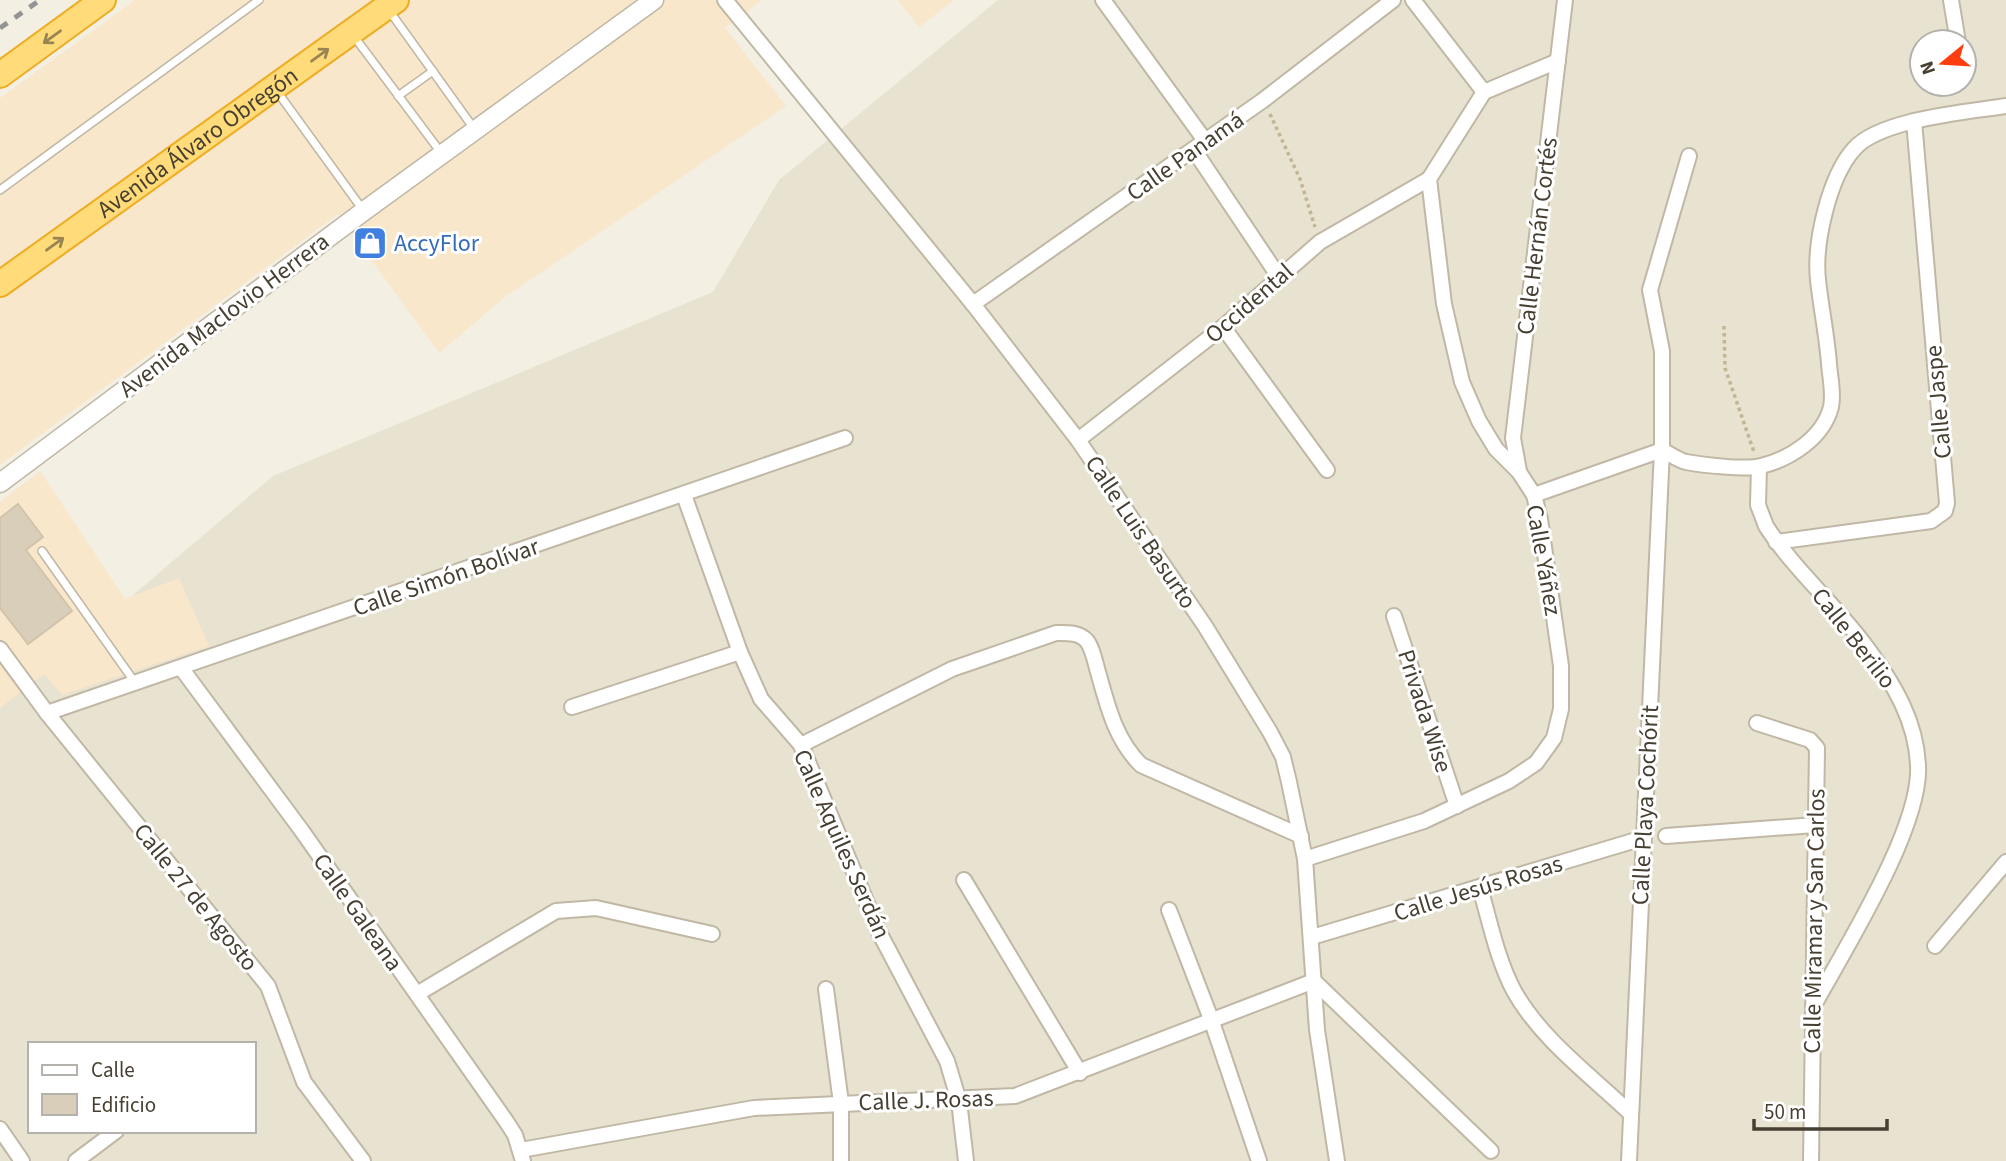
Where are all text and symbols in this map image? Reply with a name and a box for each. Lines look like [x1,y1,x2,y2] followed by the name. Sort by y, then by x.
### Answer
[1908,28,1978,98] north arrow
[42,29,61,44] one-way arrow
[310,47,329,62] one-way arrow
[1913,58,1943,78] text: N
[90,59,305,227] street label: Avenida Álvaro Obregón
[1119,103,1251,210] street label: Calle Panamá
[1508,135,1567,337] street label: Calle Hernán Cortés
[351,224,389,262] shop icon: AccyFlor
[112,225,337,406] street label: Avenida Maclovio Herrera
[394,226,480,261] place label: AccyFlor
[45,237,64,252] one-way arrow
[1197,255,1301,352] street label: Occidental
[1916,344,1961,460] street label: Calle Jaspe
[1076,449,1205,616] street label: Calle Luis Basurto
[1517,502,1570,618] street label: Calle Yáñez
[348,529,544,626] street label: Calle Simón Bolívar
[1803,580,1904,696] street label: Calle Berilio
[1388,645,1461,777] street label: Privada Wise
[1623,704,1668,906] street label: Calle Playa Cochórit
[784,744,899,945] street label: Calle Aquiles Serdán
[1795,788,1834,1054] street label: Calle Miramar y San Carlos
[125,816,266,979] street label: Calle 27 de Agosto
[304,846,411,978] street label: Calle Galeana
[1389,846,1567,931] street label: Calle Jesús Rosas
[28,1042,256,1133] legend
[91,1055,135,1085] text: Calle
[858,1081,994,1120] street label: Calle J. Rosas
[1754,1088,1887,1132] scale bar
[91,1090,156,1120] text: Edificio
[1764,1097,1806,1127] text: 50 m

